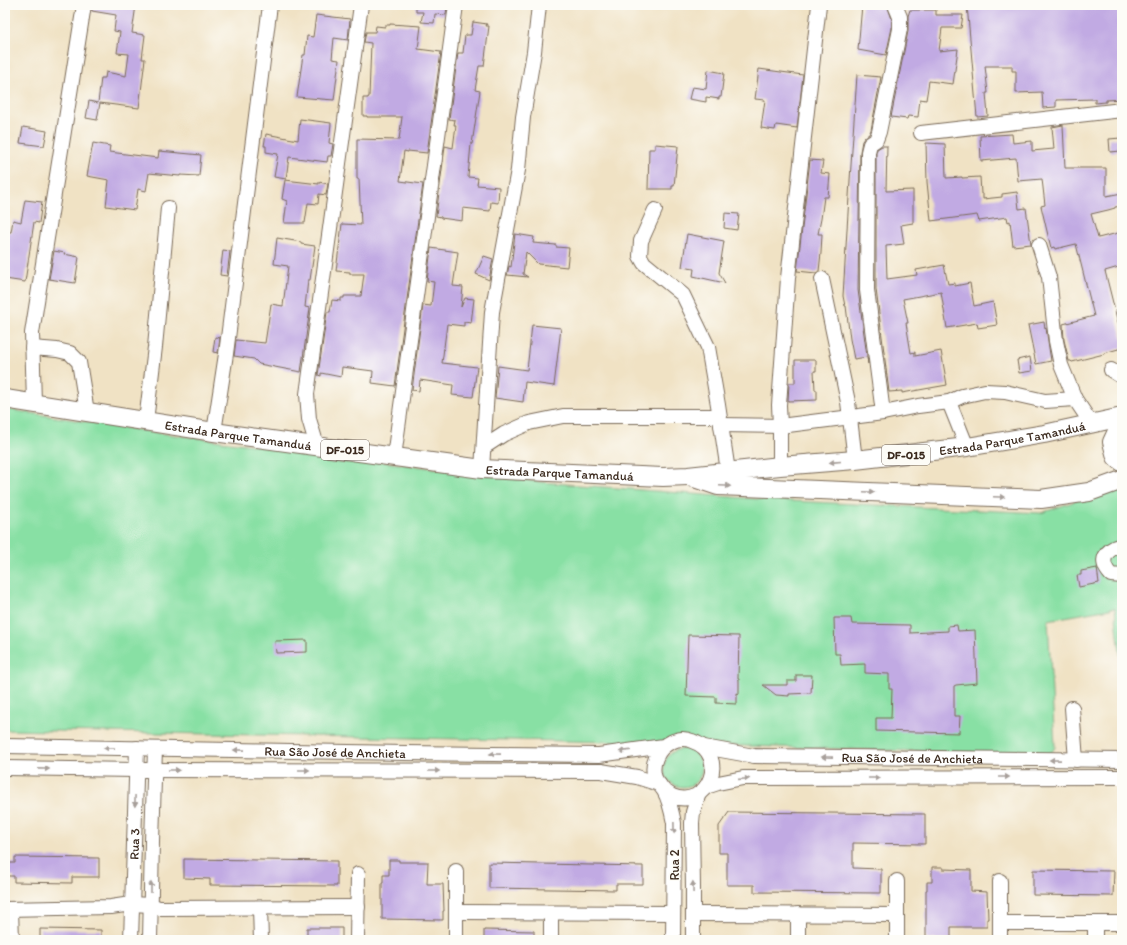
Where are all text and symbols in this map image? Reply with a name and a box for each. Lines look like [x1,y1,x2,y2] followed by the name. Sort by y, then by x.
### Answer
[164,417,313,453] street label: Estrada Parque Tamanduá
[938,418,1087,458] street label: Estrada Parque Tamanduá
[321,440,369,460] road number: DF-015
[882,445,930,465] road number: DF-015
[829,459,841,466] one-way arrow
[485,462,634,483] street label: Estrada Parque Tamanduá
[719,483,732,489] one-way arrow
[863,489,876,495] one-way arrow
[993,494,1005,501] one-way arrow
[264,743,406,761] street label: Rua São José de Anchieta
[102,745,115,751] one-way arrow
[232,747,245,753] one-way arrow
[619,748,631,754] one-way arrow
[841,749,984,766] street label: Rua São José de Anchieta
[488,751,501,757] one-way arrow
[820,754,833,760] one-way arrow
[1048,757,1061,763] one-way arrow
[38,766,51,772] one-way arrow
[168,767,181,773] one-way arrow
[298,767,310,774] one-way arrow
[428,768,441,774] one-way arrow
[998,774,1011,780] one-way arrow
[738,775,750,782] one-way arrow
[868,775,881,781] one-way arrow
[132,795,138,808] one-way arrow
[671,822,677,835] one-way arrow
[126,828,142,860] street label: Rua 3
[667,849,682,881] street label: Rua 2
[690,880,696,893] one-way arrow
[148,881,155,893] one-way arrow

